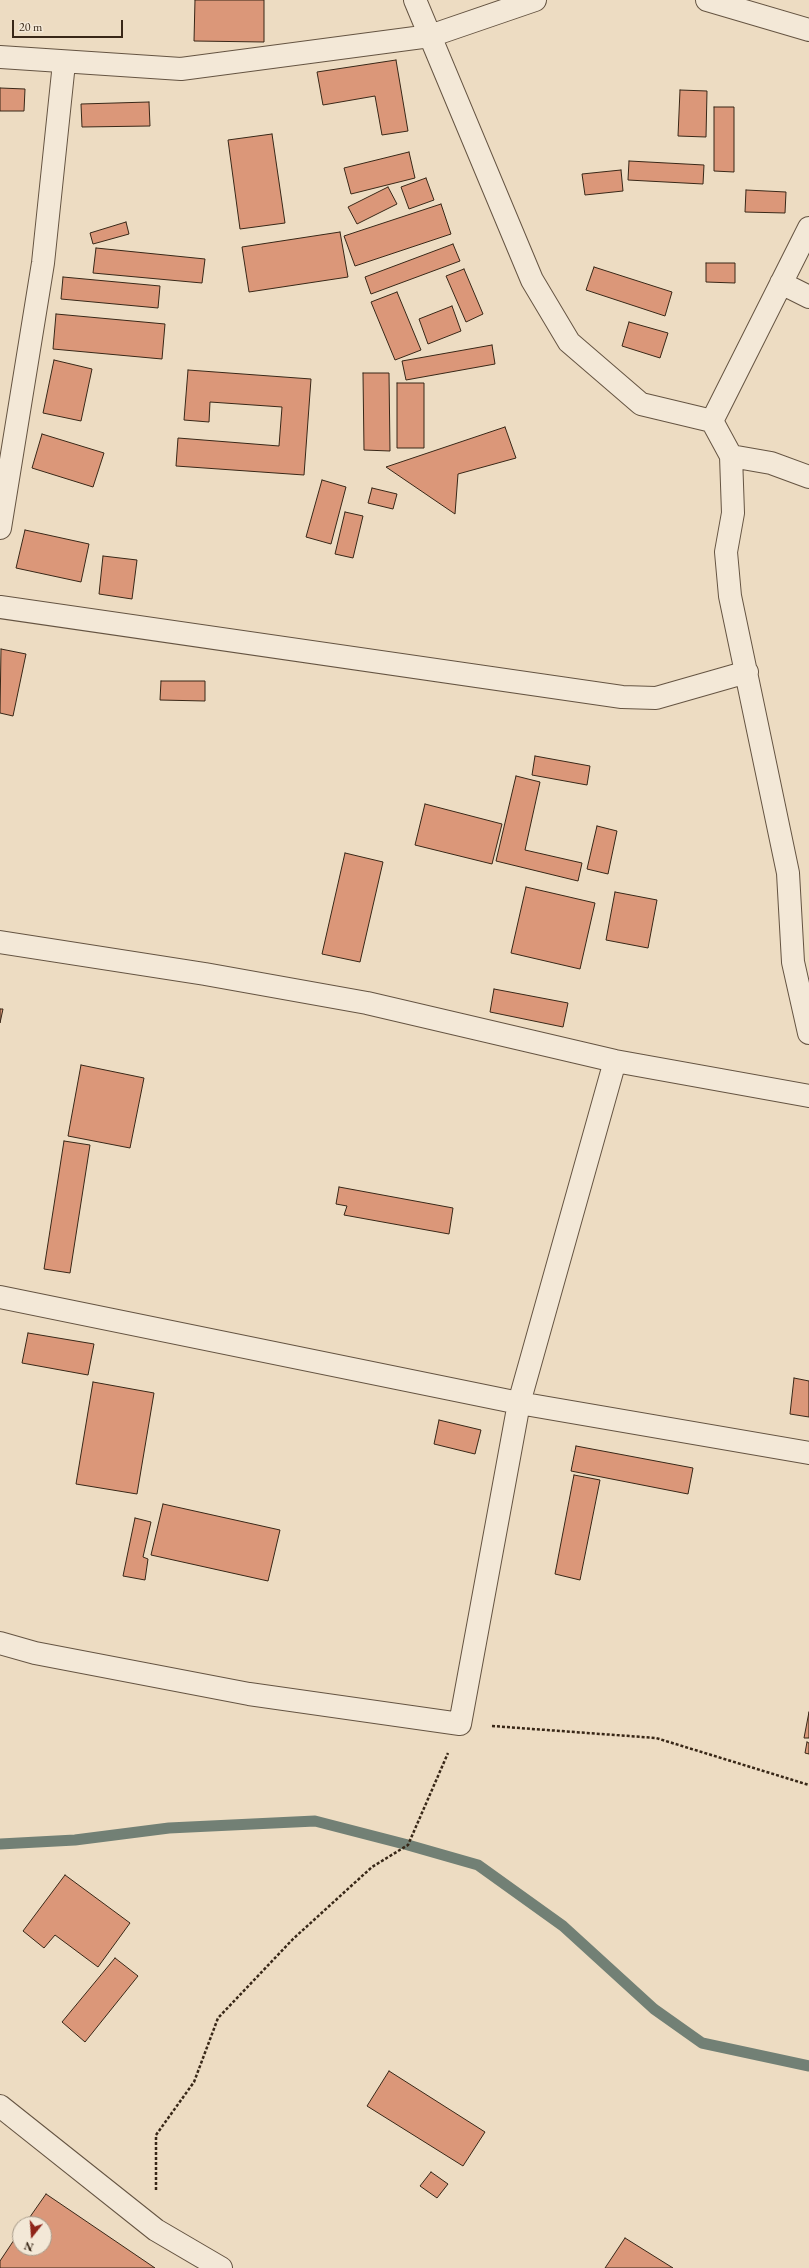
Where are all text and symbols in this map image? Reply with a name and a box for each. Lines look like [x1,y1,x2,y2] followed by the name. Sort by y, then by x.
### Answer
[14,12,125,38] scale bar
[19,19,42,35] text: 20 m
[12,2216,52,2256] north arrow
[22,2239,35,2255] text: N

